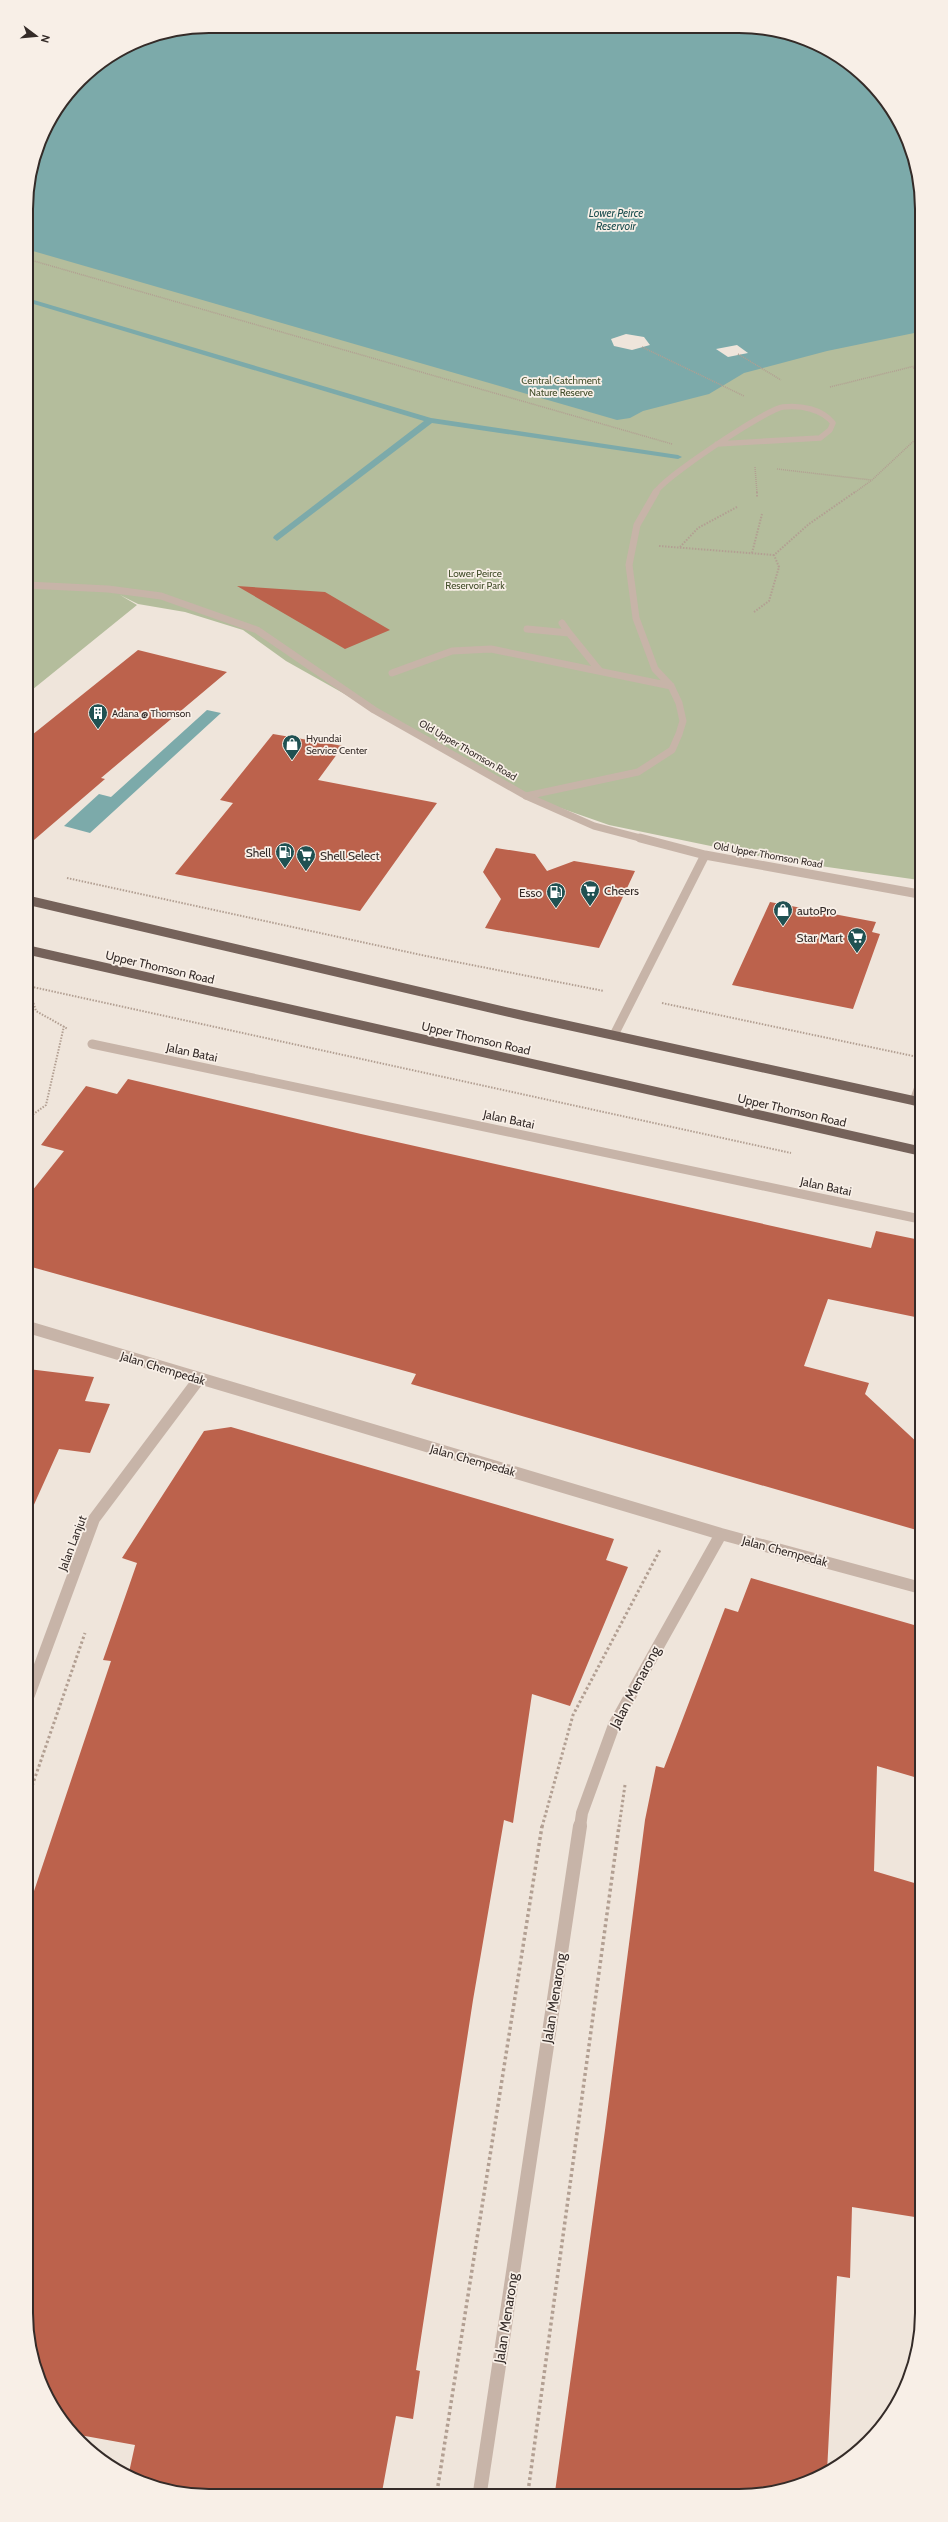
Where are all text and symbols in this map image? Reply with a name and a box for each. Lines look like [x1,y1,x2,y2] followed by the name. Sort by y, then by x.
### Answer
[16,16,56,56] north arrow
[38,33,53,44] text: N
[589,206,643,233] water label: Lower Peirce Reservoir
[521,374,601,399] park label: Central Catchment Nature Reserve
[445,567,505,592] park label: Lower Peirce Reservoir Park
[87,702,109,730] building icon: Adana @ Thomson
[112,707,191,720] place label: Adana @ Thomson
[417,717,519,783] street label: Old Upper Thomson Road
[306,732,368,757] place label: Hyundai Service Center
[281,733,303,761] shop icon: Hyundai Service Center
[712,839,824,871] street label: Old Upper Thomson Road
[274,841,296,869] fuel station icon: Shell
[295,844,317,872] supermarket icon: Shell Select
[246,845,271,860] place label: Shell
[320,848,380,863] place label: Shell Select
[579,879,601,907] supermarket icon: Cheers
[545,881,567,909] fuel station icon: Esso
[604,883,639,898] place label: Cheers
[519,885,542,900] place label: Esso
[772,899,794,927] shop icon: autoPro
[797,903,837,918] place label: autoPro
[846,926,868,954] supermarket icon: Star Mart
[797,930,843,945] place label: Star Mart
[104,947,216,987] street label: Upper Thomson Road
[420,1018,532,1058] street label: Upper Thomson Road
[164,1039,219,1065] street label: Jalan Batai
[736,1090,848,1130] street label: Upper Thomson Road
[481,1106,536,1132] street label: Jalan Batai
[798,1173,853,1199] street label: Jalan Batai
[118,1348,208,1388] street label: Jalan Chempedak
[428,1440,518,1479] street label: Jalan Chempedak
[54,1513,89,1574] street label: Jalan Lanjut
[740,1532,830,1570] street label: Jalan Chempedak
[605,1642,665,1732] street label: Jalan Menarong
[538,1951,570,2045] street label: Jalan Menarong
[490,2271,522,2365] street label: Jalan Menarong

